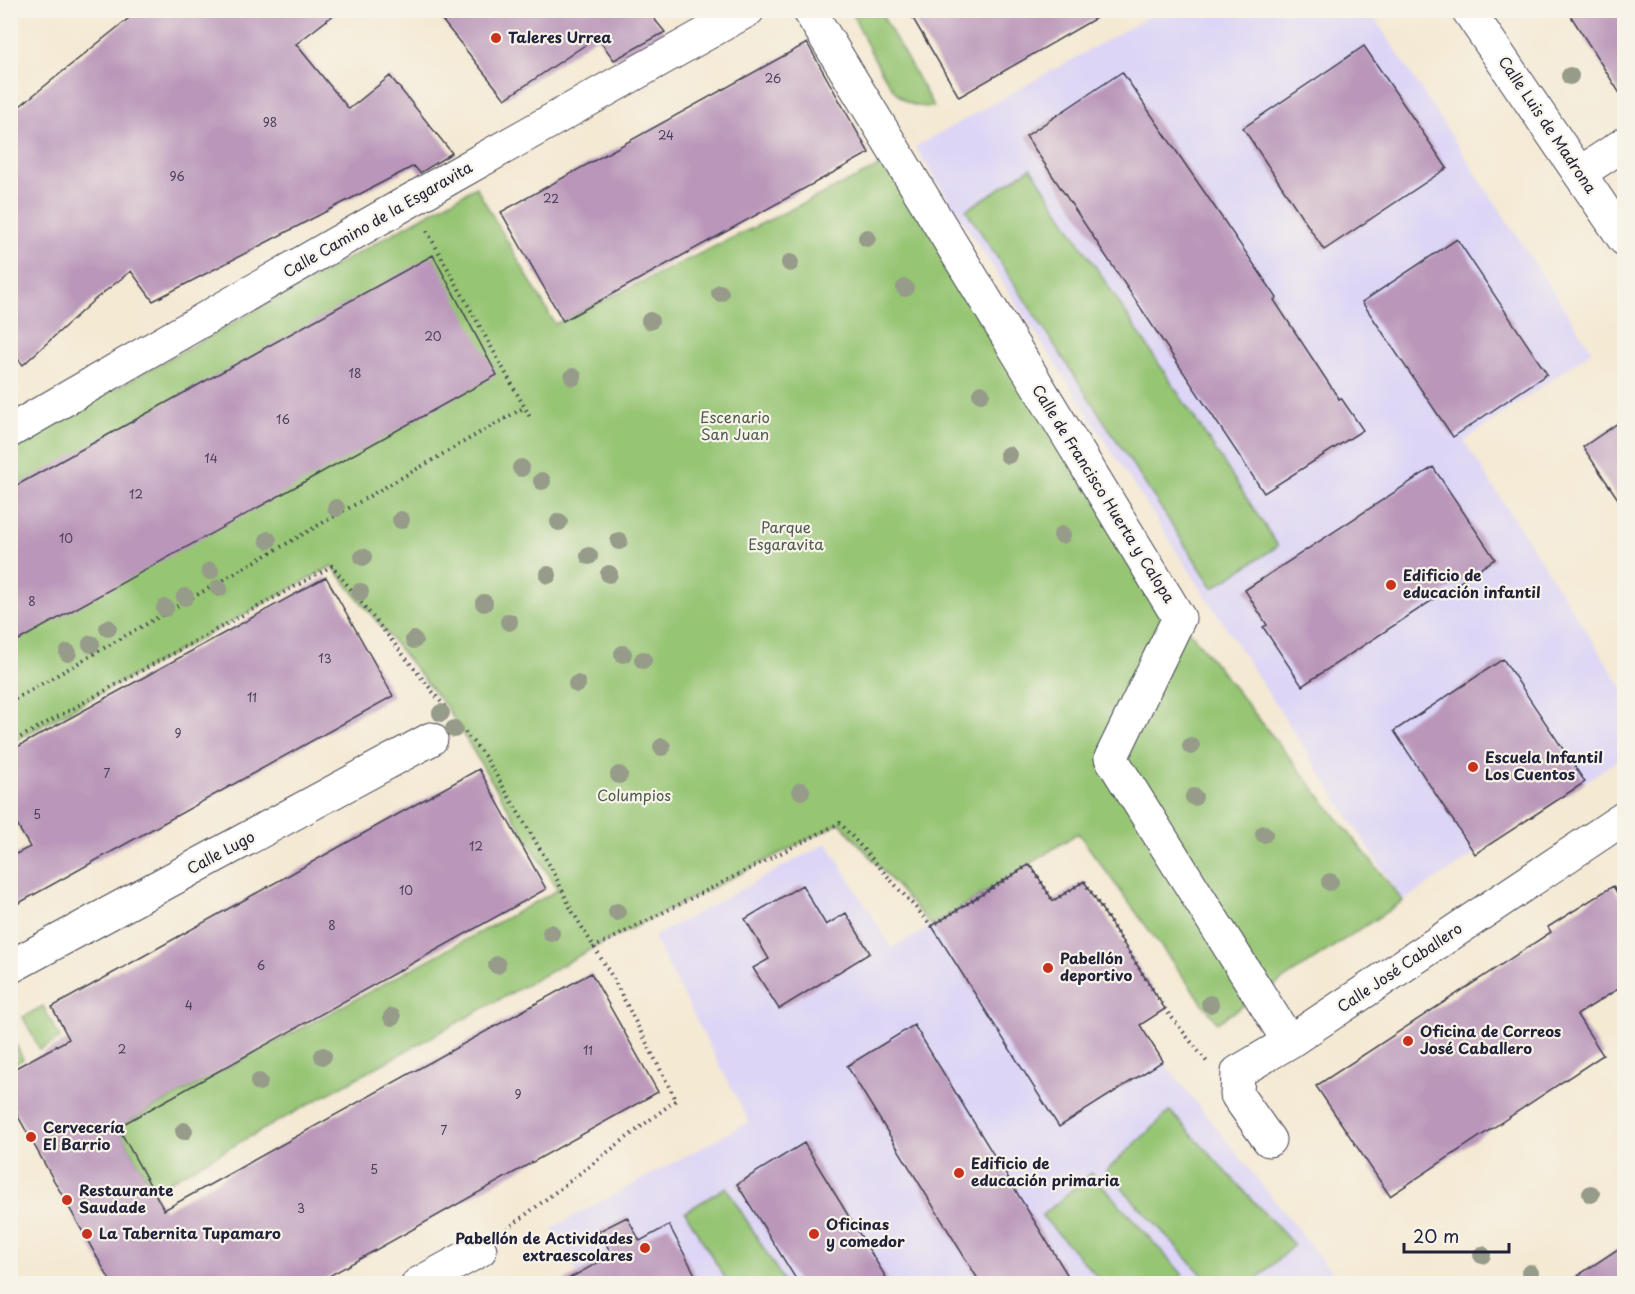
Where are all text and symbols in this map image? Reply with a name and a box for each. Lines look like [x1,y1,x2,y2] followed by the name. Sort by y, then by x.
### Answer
[508,25,612,48] place label: Taleres Urrea
[489,31,503,45] marker: Taleres Urrea
[1494,51,1603,198] street label: Calle Luis de Madrona
[765,69,781,87] house number: 26
[263,113,277,131] house number: 98
[658,126,674,144] house number: 24
[278,155,477,283] street label: Calle Camino de la Esgaravita
[169,167,185,185] house number: 96
[543,189,559,207] house number: 22
[424,327,442,345] house number: 20
[349,364,361,382] house number: 18
[1027,379,1182,608] street label: Calle de Francisco Huerta y Calopa
[700,405,770,445] park label: Escenario San Juan
[276,410,290,428] house number: 16
[204,449,218,467] house number: 14
[129,485,143,503] house number: 12
[748,515,824,555] park label: Parque Esgaravita
[59,529,73,547] house number: 10
[1403,563,1541,603] place label: Edificio de educación infantil
[1384,578,1398,592] marker: Edificio de educación infantil
[28,592,36,610] house number: 8
[318,649,332,667] house number: 13
[247,688,257,706] house number: 11
[174,724,182,742] house number: 9
[1485,745,1603,785] place label: Escuela Infantil Los Cuentos
[1466,760,1480,774] marker: Escuela Infantil Los Cuentos
[104,764,111,782] house number: 7
[597,783,671,806] park label: Columpios
[33,805,41,823] house number: 5
[182,824,258,879] street label: Calle Lugo
[469,837,483,855] house number: 12
[399,881,413,899] house number: 10
[328,916,336,934] house number: 8
[1332,916,1466,1017] street label: Calle José Caballero
[1060,946,1132,986] place label: Pabellón deportivo
[257,956,265,974] house number: 6
[1041,961,1055,975] marker: Pabellón deportivo
[185,996,193,1014] house number: 4
[1420,1019,1561,1059] place label: Oficina de Correos José Caballero
[1401,1034,1415,1048] marker: Oficina de Correos José Caballero
[118,1040,126,1058] house number: 2
[583,1041,593,1059] house number: 11
[514,1085,522,1103] house number: 9
[43,1115,126,1155] place label: Cervecería El Barrio
[441,1121,448,1139] house number: 7
[24,1130,38,1144] marker: Cervecería El Barrio
[971,1151,1120,1191] place label: Edificio de educación primaria
[370,1160,378,1178] house number: 5
[952,1166,966,1180] marker: Edificio de educación primaria
[79,1178,173,1218] place label: Restaurante Saudade
[60,1193,74,1207] marker: Restaurante Saudade
[297,1199,305,1217] house number: 3
[826,1212,905,1252] place label: Oficinas y comedor
[1404,1216,1509,1254] scale bar
[99,1221,281,1244] place label: La Tabernita Tupamaro
[1413,1222,1459,1249] text: 20 m
[455,1226,633,1266] place label: Pabellón de Actividades extraescolares
[80,1227,94,1241] marker: La Tabernita Tupamaro
[807,1227,821,1241] marker: Oficinas y comedor
[638,1241,652,1255] marker: Pabellón de Actividades extraescolares

